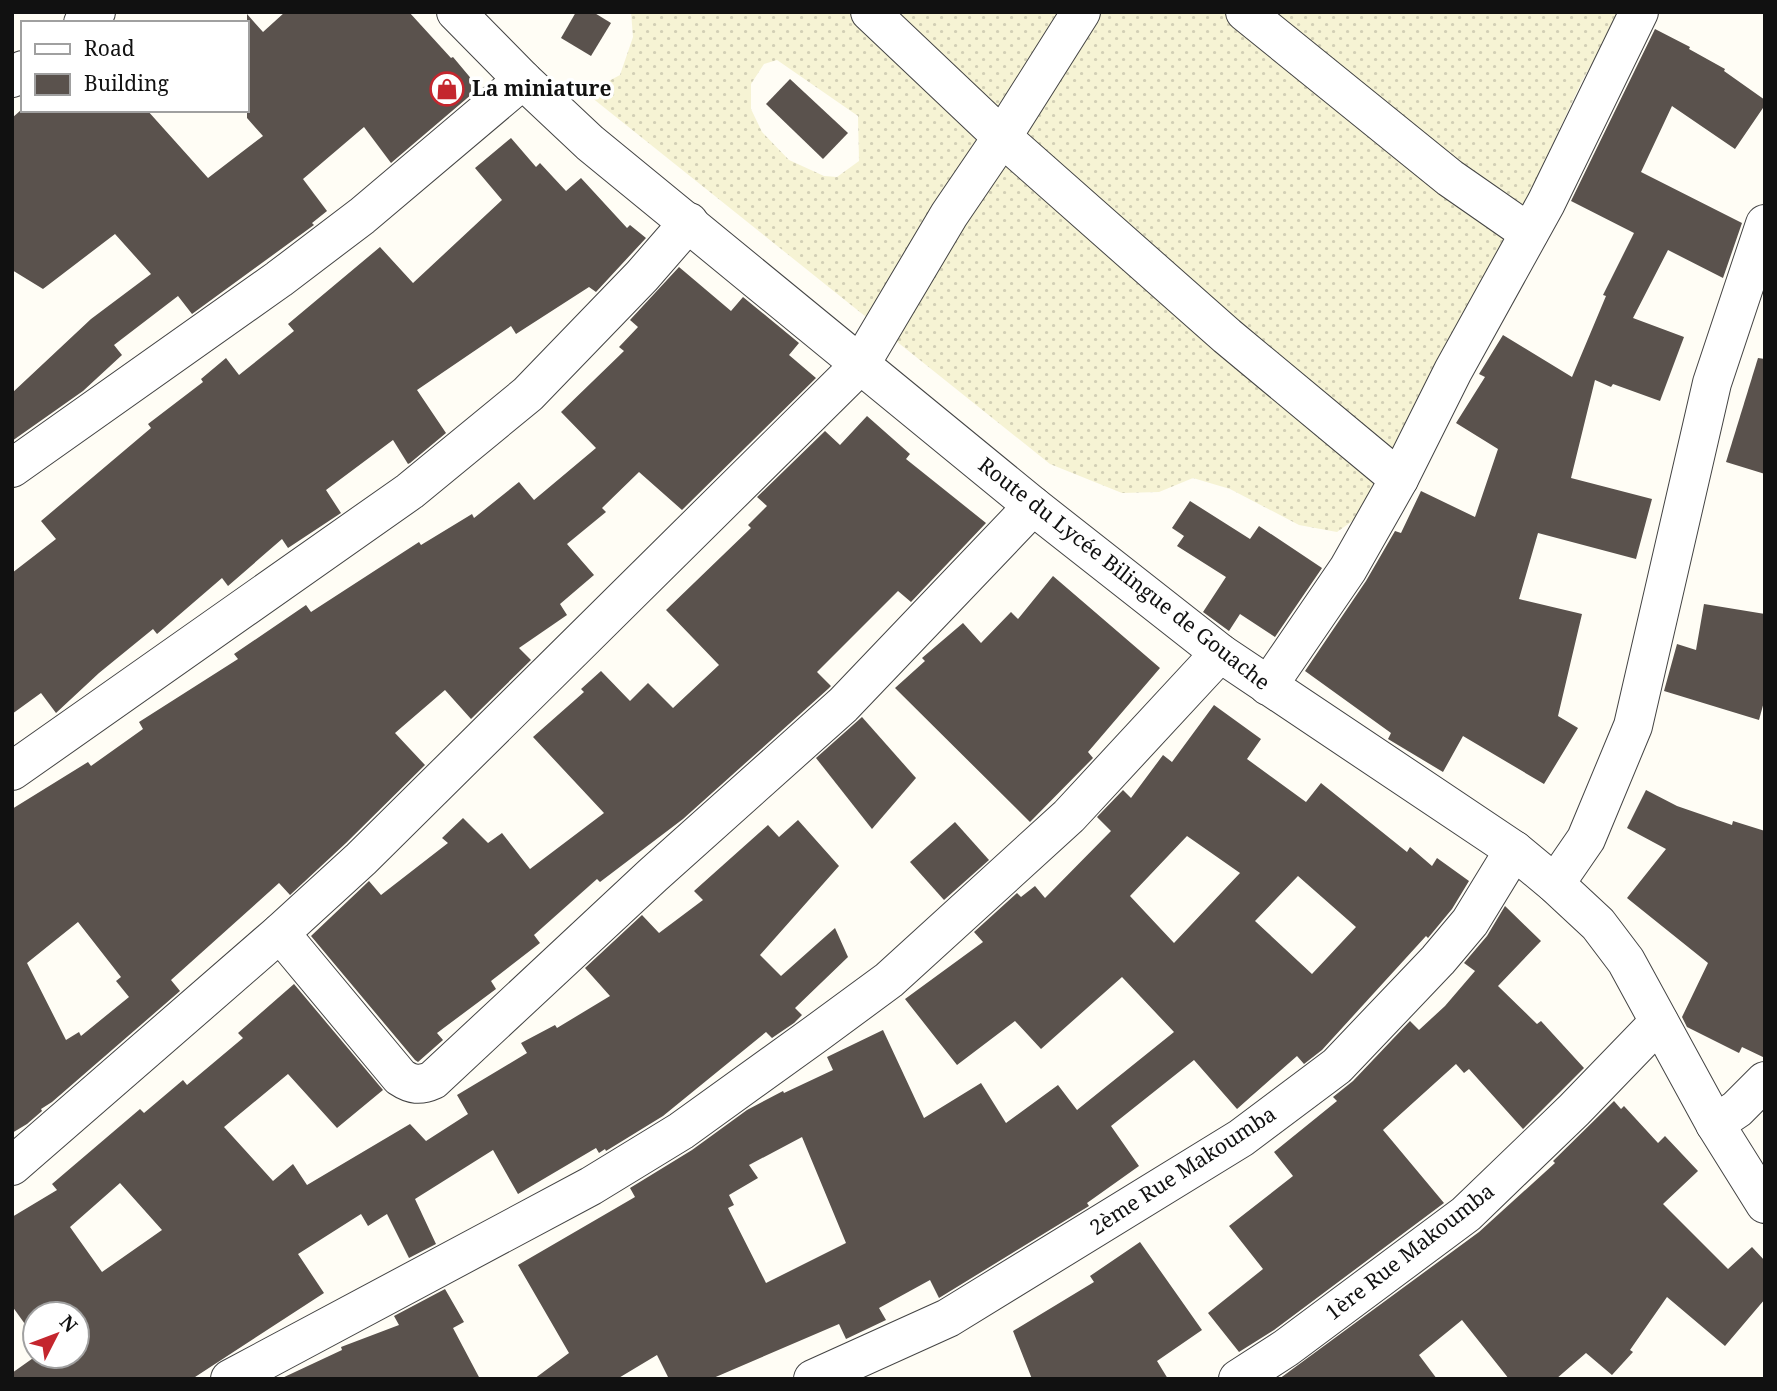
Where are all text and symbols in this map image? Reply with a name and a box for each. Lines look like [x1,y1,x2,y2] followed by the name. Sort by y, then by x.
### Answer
[21,21,248,112] legend
[84,34,135,62] text: Road
[84,69,169,97] text: Building
[428,70,466,108] shop icon: La miniature
[472,74,611,102] place label: La miniature
[973,450,1276,696] street label: Route du Lycée Bilingue de Gouache
[1084,1099,1281,1241] street label: 2ème Rue Makoumba
[1319,1177,1499,1326] street label: 1ère Rue Makoumba
[21,1300,91,1370] north arrow
[54,1309,83,1338] text: N

